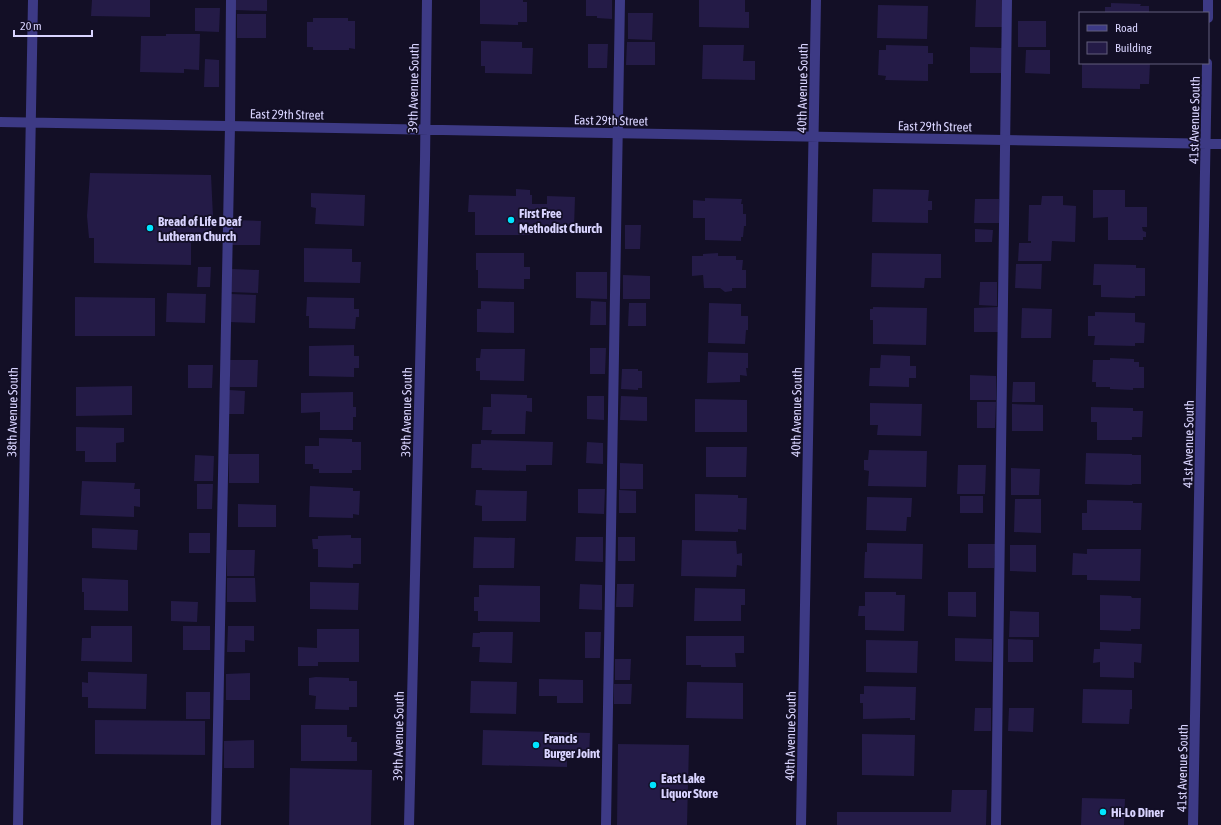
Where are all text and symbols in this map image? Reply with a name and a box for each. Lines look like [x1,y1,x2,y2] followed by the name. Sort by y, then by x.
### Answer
[14,12,92,38] scale bar
[1079,12,1209,64] legend
[20,19,42,33] text: 20 m
[1115,21,1138,35] text: Road
[1115,41,1153,55] text: Building
[405,43,422,133] street label: 39th Avenue South
[794,43,811,133] street label: 40th Avenue South
[1186,76,1203,164] street label: 41st Avenue South
[250,106,325,123] street label: East 29th Street
[574,112,649,129] street label: East 29th Street
[898,118,973,135] street label: East 29th Street
[519,206,602,236] place label: First Free Methodist Church
[158,214,242,244] place label: Bread of Life Deaf Lutheran Church
[506,215,516,225] marker: First Free Methodist Church
[145,223,155,233] marker: Bread of Life Deaf Lutheran Church
[4,367,21,457] street label: 38th Avenue South
[398,367,415,457] street label: 39th Avenue South
[788,367,805,457] street label: 40th Avenue South
[1180,400,1197,488] street label: 41st Avenue South
[390,691,407,781] street label: 39th Avenue South
[782,691,799,781] street label: 40th Avenue South
[1174,724,1191,812] street label: 41st Avenue South
[544,731,600,761] place label: Francis Burger Joint
[531,740,541,750] marker: Francis Burger Joint
[661,771,718,801] place label: East Lake Liquor Store
[648,780,658,790] marker: East Lake Liquor Store
[1111,805,1165,820] place label: Hi-Lo Diner
[1098,807,1108,817] marker: Hi-Lo Diner

